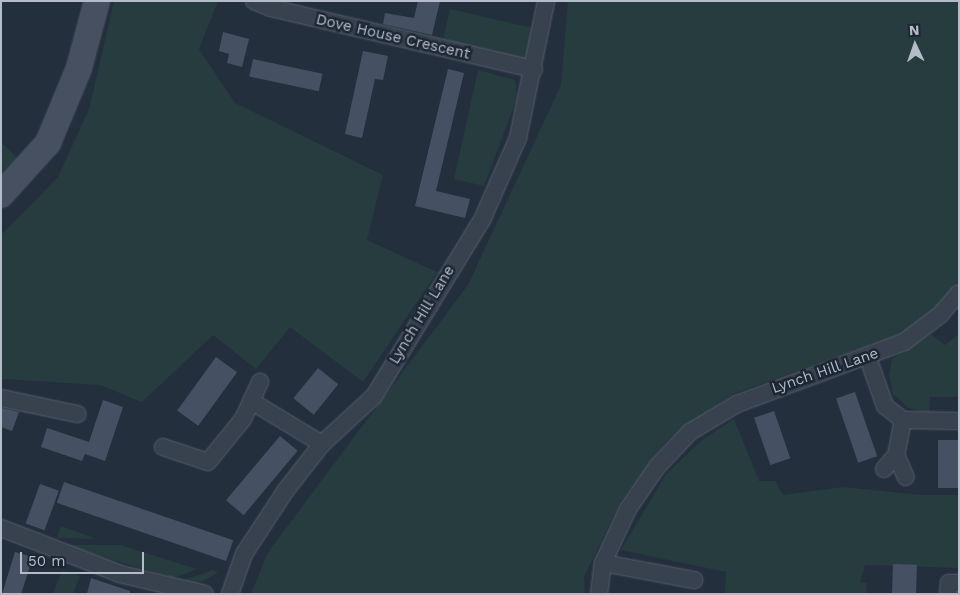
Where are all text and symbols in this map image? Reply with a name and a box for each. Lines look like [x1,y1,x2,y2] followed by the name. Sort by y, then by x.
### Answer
[314,11,472,63] street label: Dove House Crescent
[890,20,940,70] north arrow
[909,22,920,38] text: N
[385,262,459,368] street label: Lynch Hill Lane
[769,344,881,398] street label: Lynch Hill Lane
[22,542,146,574] scale bar
[28,552,65,570] text: 50 m

